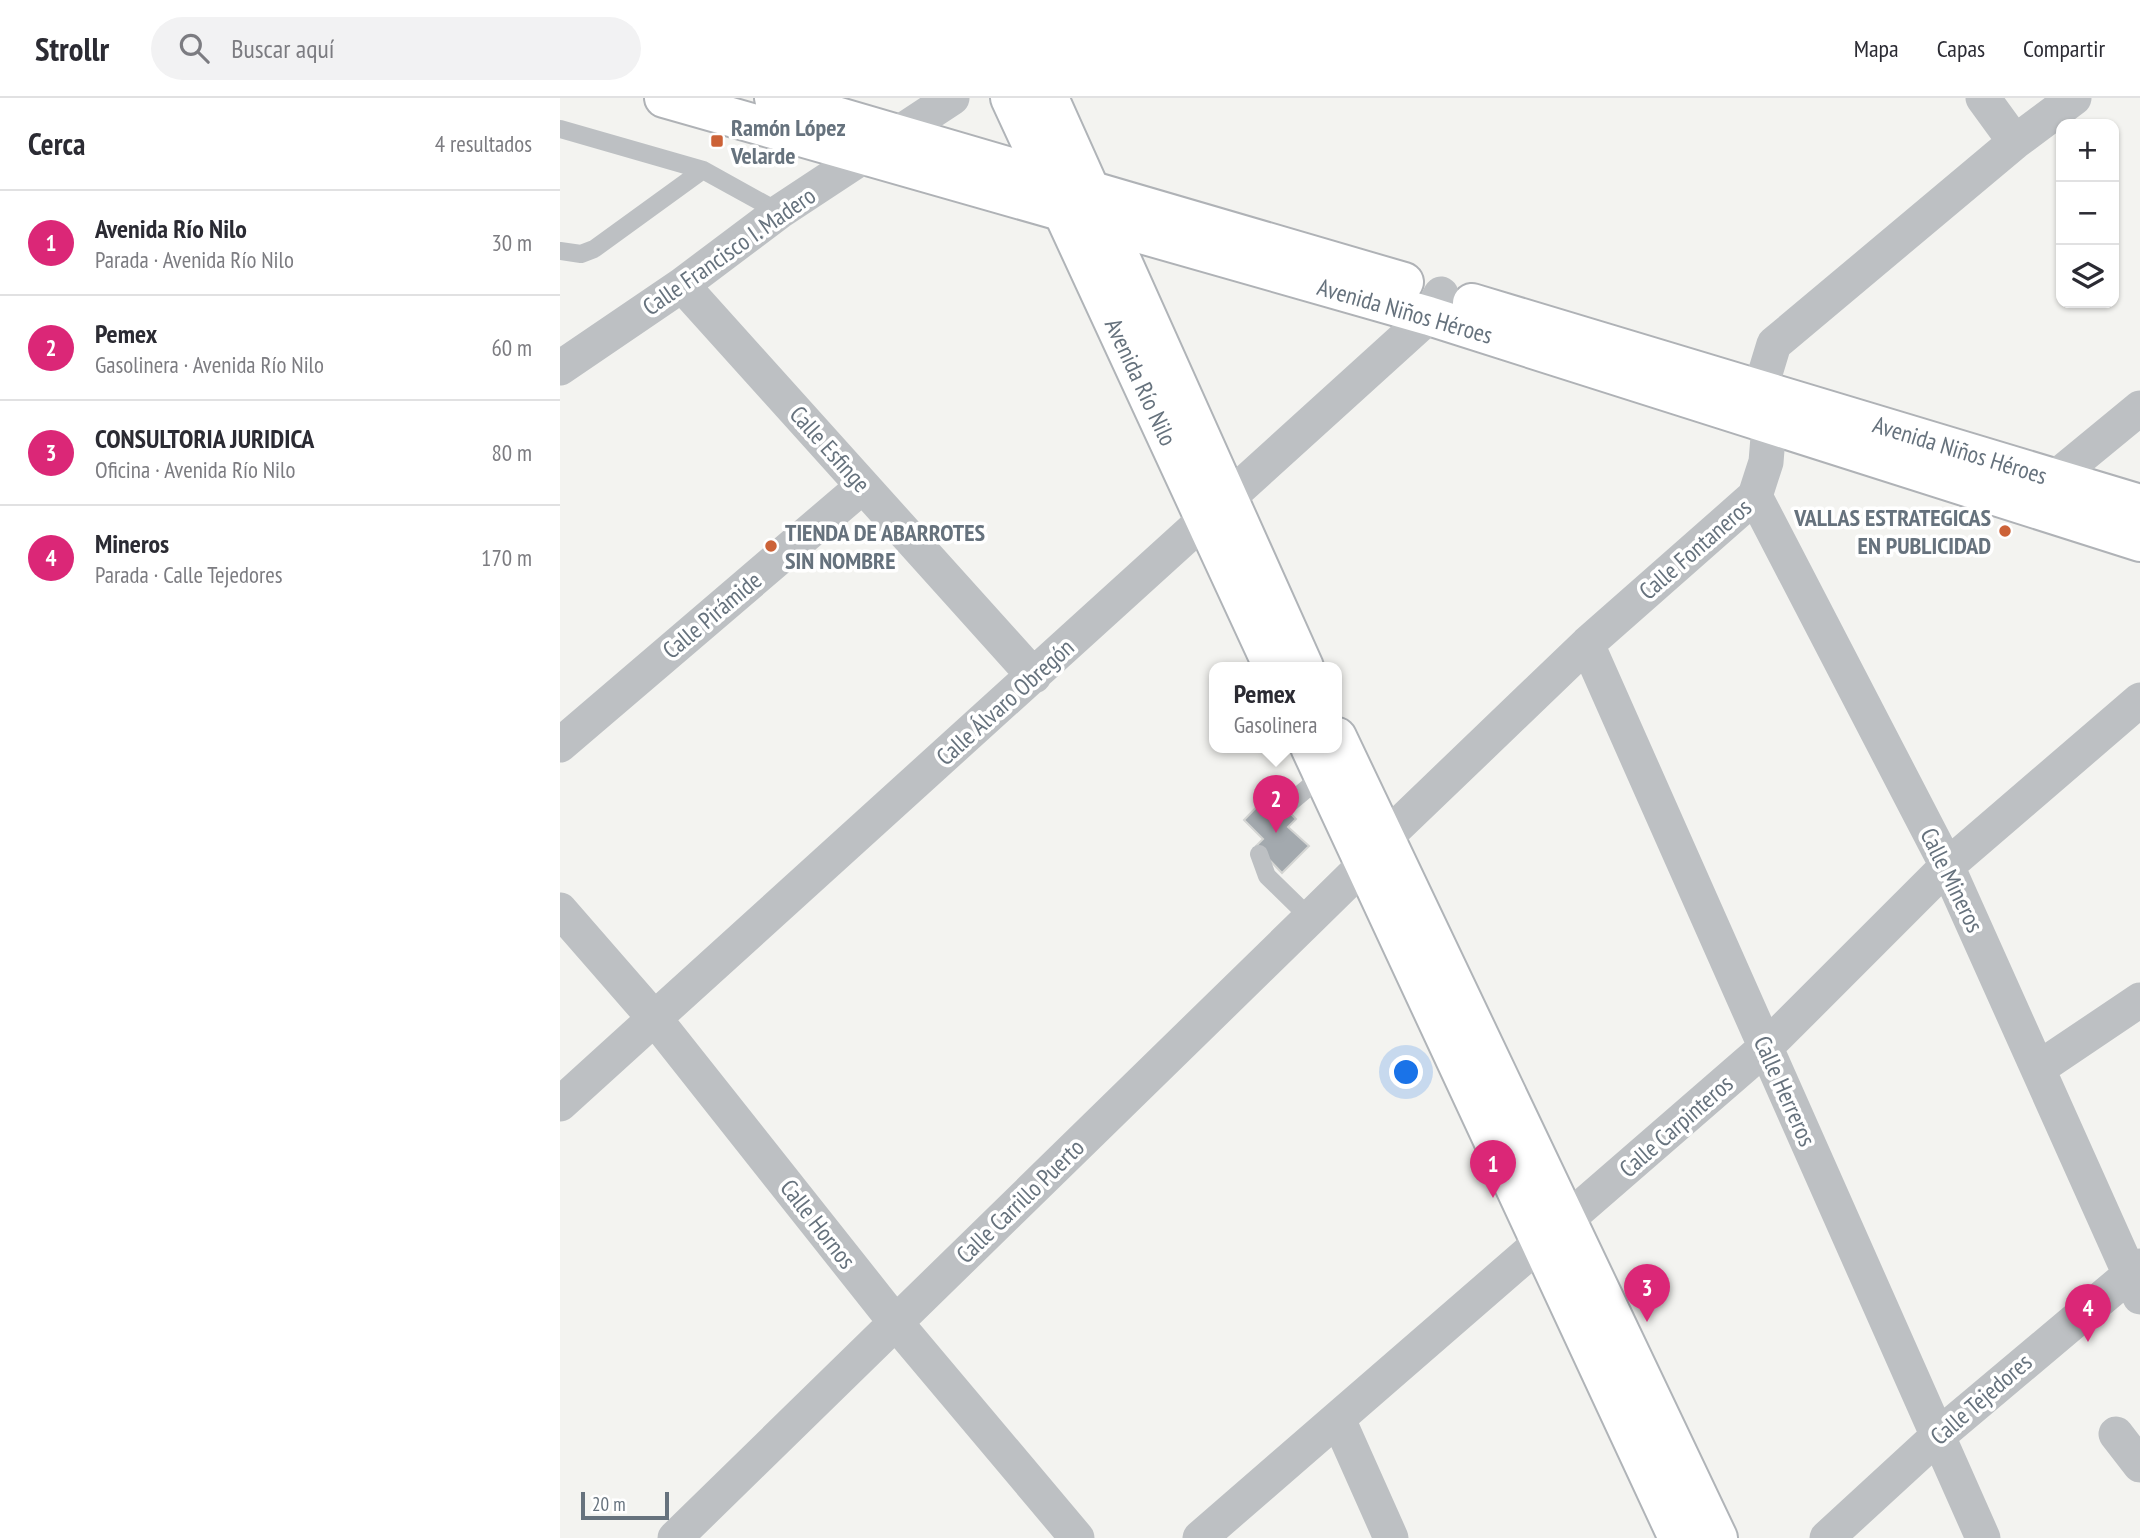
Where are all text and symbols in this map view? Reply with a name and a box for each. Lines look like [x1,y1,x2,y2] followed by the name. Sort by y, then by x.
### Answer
[151,17,641,80] search box
[35,27,109,70] text: Strollr
[175,29,213,67] icon: search
[231,32,334,65] text: Buscar aquí
[1854,33,1899,64] text: Mapa
[1937,33,1985,64] text: Capas
[2023,33,2105,64] text: Compartir
[730,112,846,171] place label: Ramón López Velarde
[2056,119,2119,308] map controls
[2056,119,2119,182] button: +
[28,124,85,163] text: Cerca
[435,129,532,158] text: 4 resultados
[709,133,725,149] marker: Ramón López Velarde
[637,180,821,322] street label: Calle Francisco I. Madero
[2056,182,2119,245] button: −
[95,212,247,245] text: Avenida Río Nilo
[46,228,57,257] text: 1
[491,228,532,257] text: 30 m
[95,245,294,274] text: Parada · Avenida Río Nilo
[2056,245,2119,308] button: layers
[1314,271,1496,351] street label: Avenida Niños Héroes
[1098,313,1184,451] street label: Avenida Río Nilo
[95,317,157,350] text: Pemex
[46,333,57,362] text: 2
[491,333,532,362] text: 60 m
[95,350,324,379] text: Gasolinera · Avenida Río Nilo
[783,399,877,499] street label: Calle Esfinge
[1869,409,2051,491] street label: Avenida Niños Héroes
[95,422,314,455] text: CONSULTORIA JURIDICA
[46,438,57,467] text: 3
[491,438,532,467] text: 80 m
[95,455,295,484] text: Oficina · Avenida Río Nilo
[1632,492,1758,606] street label: Calle Fontaneros
[1793,502,1991,561] place label: VALLAS ESTRATEGICAS EN PUBLICIDAD
[785,517,985,576] place label: TIENDA DE ABARROTES SIN NOMBRE
[1997,523,2013,539] marker: VALLAS ESTRATEGICAS EN PUBLICIDAD
[95,527,169,560] text: Mineros
[763,538,779,554] marker: TIENDA DE ABARROTES SIN NOMBRE
[46,543,57,572] text: 4
[481,543,532,572] text: 170 m
[95,560,283,589] text: Parada · Calle Tejedores
[656,565,768,665] street label: Calle Pirámide
[930,632,1080,772] street label: Calle Álvaro Obregón
[1209,662,1342,753] popup
[1234,677,1296,710] text: Pemex
[1234,710,1317,739] text: Gasolinera
[1253,775,1299,833] pin: 2
[1913,823,1991,937] street label: Calle Mineros
[1747,1031,1823,1151] street label: Calle Herreros
[1389,1055,1423,1089] your location
[1613,1068,1739,1184] street label: Calle Carpinteros
[949,1132,1091,1270] street label: Calle Carrillo Puerto
[1470,1140,1516,1198] pin: 1
[773,1173,863,1275] street label: Calle Hornos
[1624,1264,1670,1322] pin: 3
[2065,1284,2111,1342] pin: 4
[1924,1346,2038,1452] street label: Calle Tejedores
[581,1489,668,1521] scale bar
[592,1492,626,1516] text: 20 m

